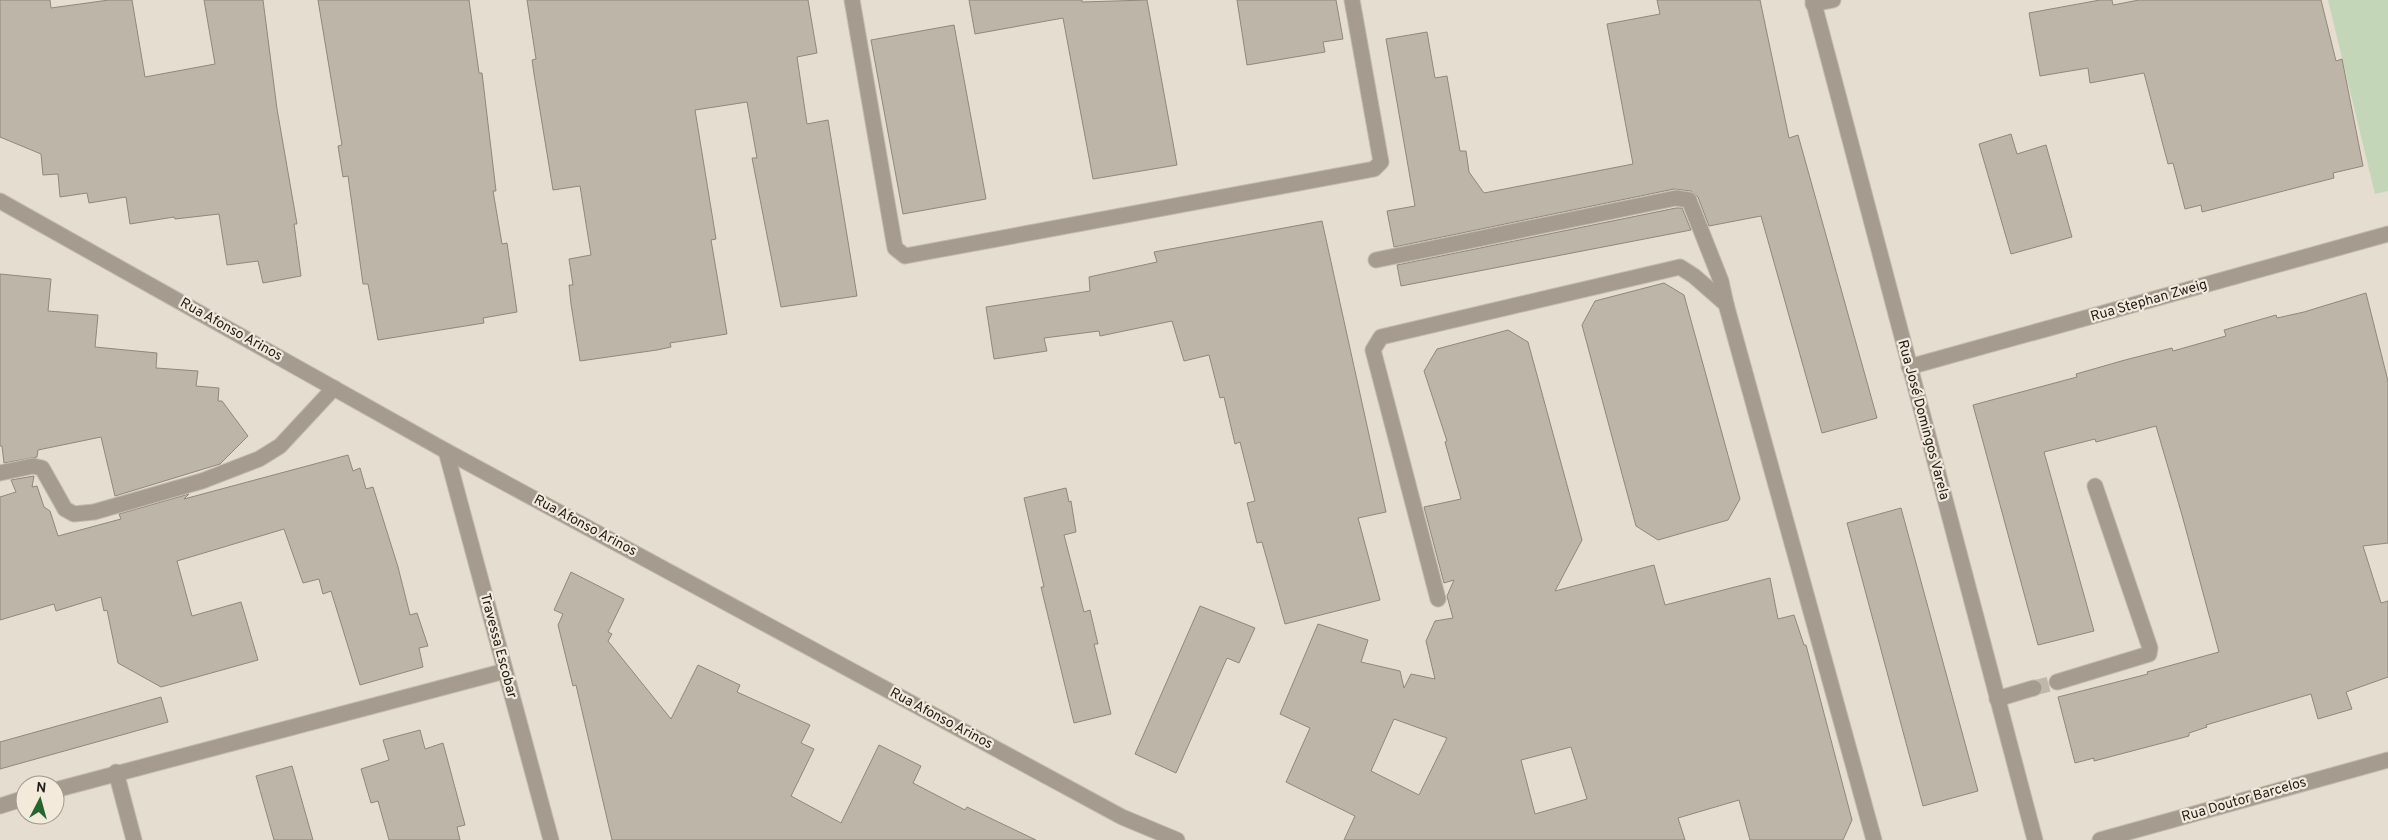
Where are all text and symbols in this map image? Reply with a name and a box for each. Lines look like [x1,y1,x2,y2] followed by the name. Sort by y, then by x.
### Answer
[2089,276,2209,326] street label: Rua Stephan Zweig
[177,295,285,365] street label: Rua Afonso Arinos
[1893,338,1953,502] street label: Rua José Domingos Varela
[531,492,639,560] street label: Rua Afonso Arinos
[476,592,520,701] street label: Travessa Escobar
[887,685,995,753] street label: Rua Afonso Arinos
[2180,774,2308,826] street label: Rua Doutor Barcelos
[15,775,65,825] north arrow
[35,780,47,798] text: N

